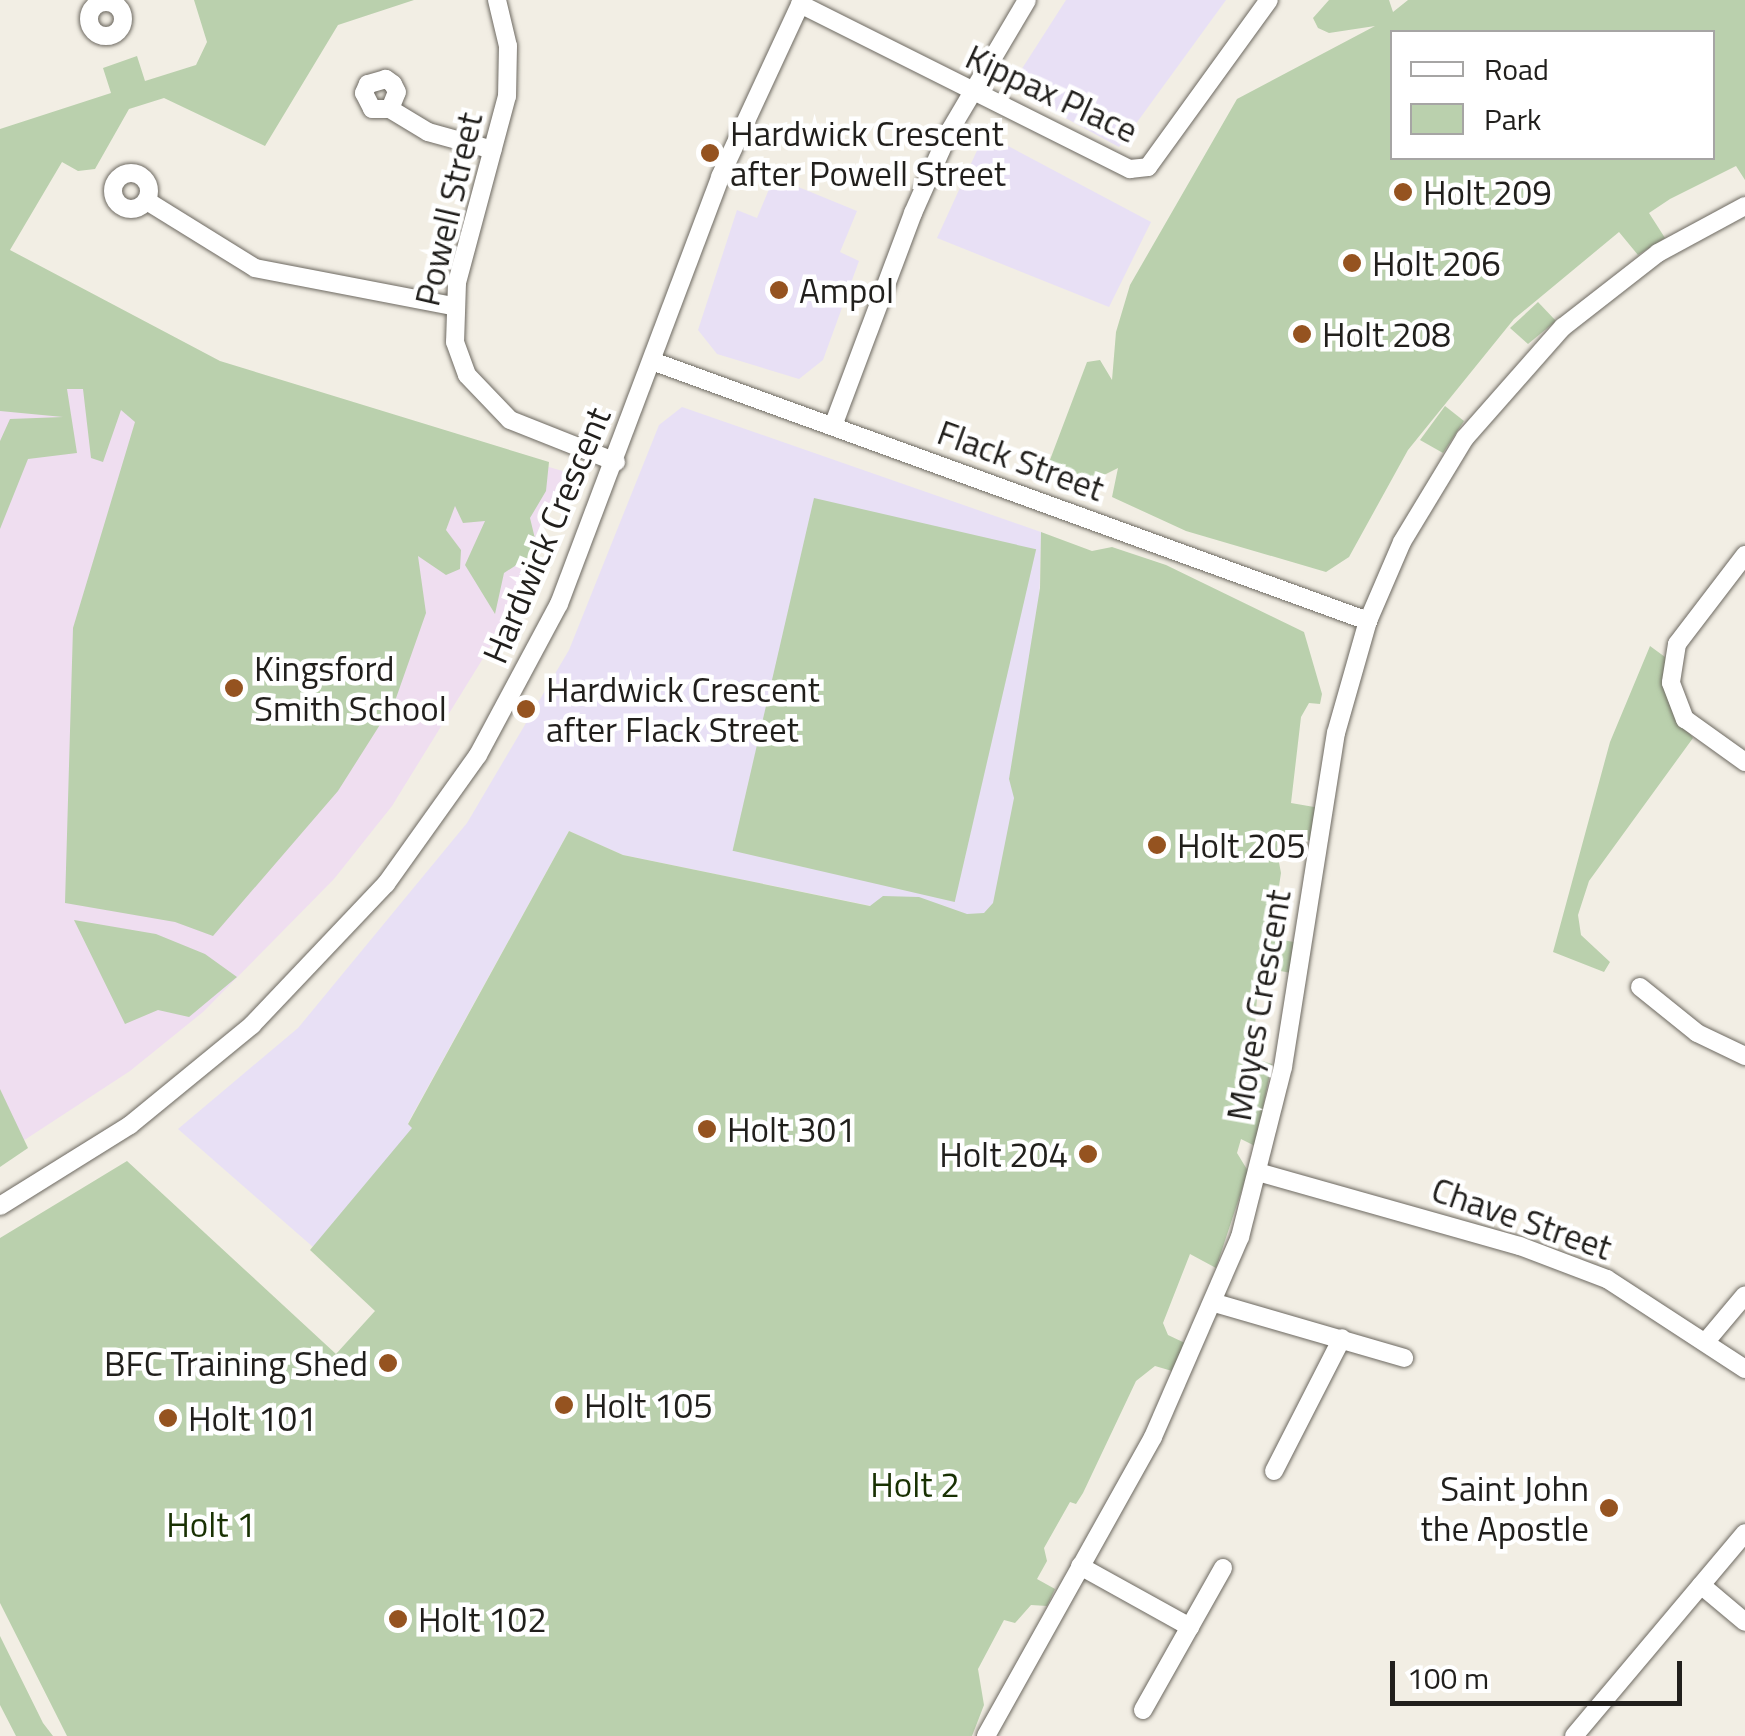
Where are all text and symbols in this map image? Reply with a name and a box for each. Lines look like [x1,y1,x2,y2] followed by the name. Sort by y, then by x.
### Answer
[1390,30,1715,160] legend
[959,35,1145,151] street label: Kippax Place
[1484,46,1549,92] text: Road
[1484,96,1541,142] text: Park
[405,108,491,310] street label: Powell Street
[730,112,1006,194] place label: Hardwick Crescent after Powell Street
[699,142,721,164] marker: Hardwick Crescent after Powell Street
[1423,171,1552,213] place label: Holt 209
[1392,181,1414,203] marker: Holt 209
[1372,242,1501,284] place label: Holt 206
[1341,252,1363,274] marker: Holt 206
[799,269,894,311] place label: Ampol
[768,279,790,301] marker: Ampol
[1322,313,1451,355] place label: Holt 208
[1291,323,1313,345] marker: Holt 208
[473,401,619,669] street label: Hardwick Crescent
[932,411,1110,509] street label: Flack Street
[254,647,447,729] place label: Kingsford Smith School
[546,668,820,750] place label: Hardwick Crescent after Flack Street
[223,677,245,699] marker: Kingsford Smith School
[515,698,537,720] marker: Hardwick Crescent after Flack Street
[1177,824,1306,866] place label: Holt 205
[1146,834,1168,856] marker: Holt 205
[1217,886,1299,1124] street label: Moyes Crescent
[727,1108,856,1150] place label: Holt 301
[696,1118,718,1140] marker: Holt 301
[939,1133,1068,1175] place label: Holt 204
[1077,1143,1099,1165] marker: Holt 204
[1427,1168,1617,1268] street label: Chave Street
[104,1342,368,1384] place label: BFC Training Shed
[377,1352,399,1374] marker: BFC Training Shed
[584,1384,713,1426] place label: Holt 105
[553,1394,575,1416] marker: Holt 105
[188,1397,317,1439] place label: Holt 101
[157,1407,179,1429] marker: Holt 101
[870,1463,960,1505] park label: Holt 2
[1420,1467,1589,1549] place label: Saint John the Apostle
[1598,1497,1620,1519] marker: Saint John the Apostle
[166,1503,256,1545] park label: Holt 1
[418,1598,547,1640] place label: Holt 102
[387,1608,409,1630] marker: Holt 102
[1395,1641,1688,1703] scale bar
[1407,1655,1489,1701] text: 100 m

